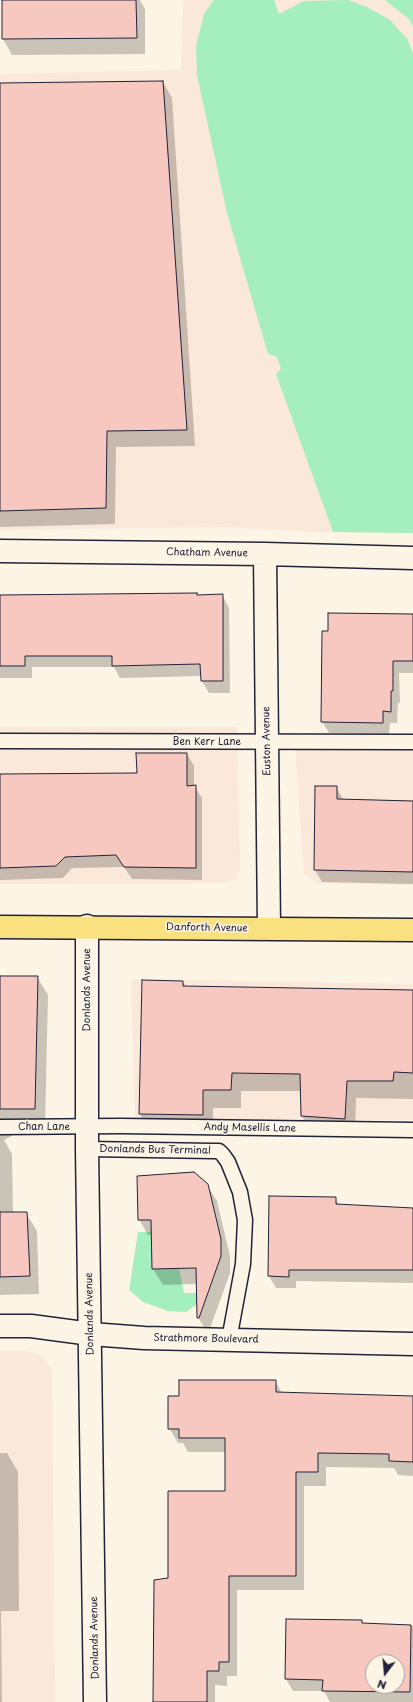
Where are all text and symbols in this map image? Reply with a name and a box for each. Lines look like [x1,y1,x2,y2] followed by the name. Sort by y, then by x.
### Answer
[166,546,248,560] street label: Chatham Avenue
[260,706,274,776] street label: Euston Avenue
[173,736,241,748] street label: Ben Kerr Lane
[166,921,248,935] street label: Danforth Avenue
[81,948,93,1032] street label: Donlands Avenue
[18,1121,70,1133] street label: Chan Lane
[204,1121,296,1135] street label: Andy Masellis Lane
[99,1143,211,1157] street label: Donlands Bus Terminal
[83,1272,97,1356] street label: Donlands Avenue
[153,1332,259,1346] street label: Strathmore Boulevard
[88,1596,102,1680] street label: Donlands Avenue
[365,1654,405,1694] north arrow
[375,1676,388,1694] text: N

